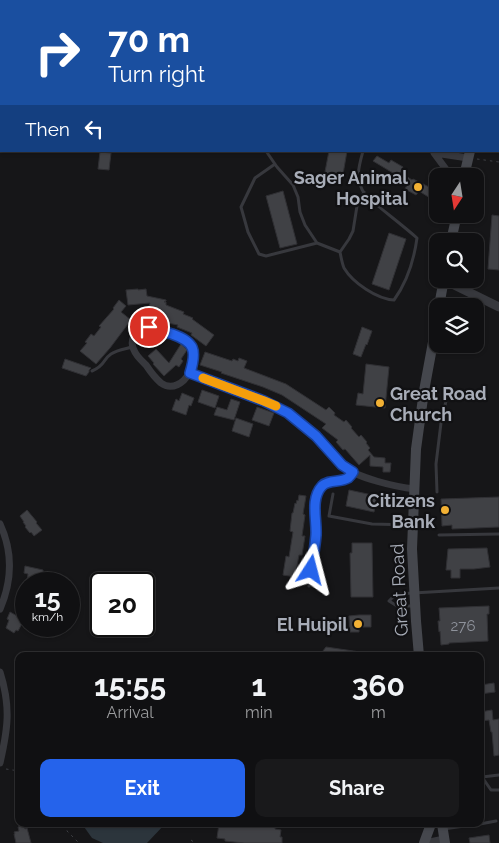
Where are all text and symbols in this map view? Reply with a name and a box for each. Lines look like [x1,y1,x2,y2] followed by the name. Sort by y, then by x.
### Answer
[108,19,190,60] text: 70 m
[25,20,90,85] icon: right
[108,61,205,87] text: Turn right
[80,115,108,143] icon: left
[25,118,70,140] text: Then
[294,167,408,209] place label: Sager Animal Hospital
[429,168,484,222] north arrow
[429,168,484,353] map controls
[412,181,424,193] marker: Sager Animal Hospital
[429,233,484,288] button: search
[429,298,484,353] button: layers
[128,306,170,348] pin
[135,313,163,341] icon: arrive
[390,383,487,425] place label: Great Road Church
[374,397,386,409] marker: Great Road Church
[367,490,436,532] place label: Citizens Bank
[439,504,451,516] marker: Citizens Bank
[284,543,336,595] position arrow
[386,543,412,637] street label: Great Road
[90,572,155,637] speed limit sign: 20
[34,583,61,613] text: 15
[32,610,63,624] text: km/h
[277,614,348,635] place label: El Huipil
[451,617,475,635] house number: 276
[352,618,364,630] marker: El Huipil
[94,668,166,703] text: 15:55
[251,668,266,703] text: 1
[352,668,405,703] text: 360
[107,703,154,722] text: Arrival
[245,703,273,722] text: min
[371,703,386,722] text: m
[40,759,245,817] button: Exit
[255,759,459,817] button: Share

